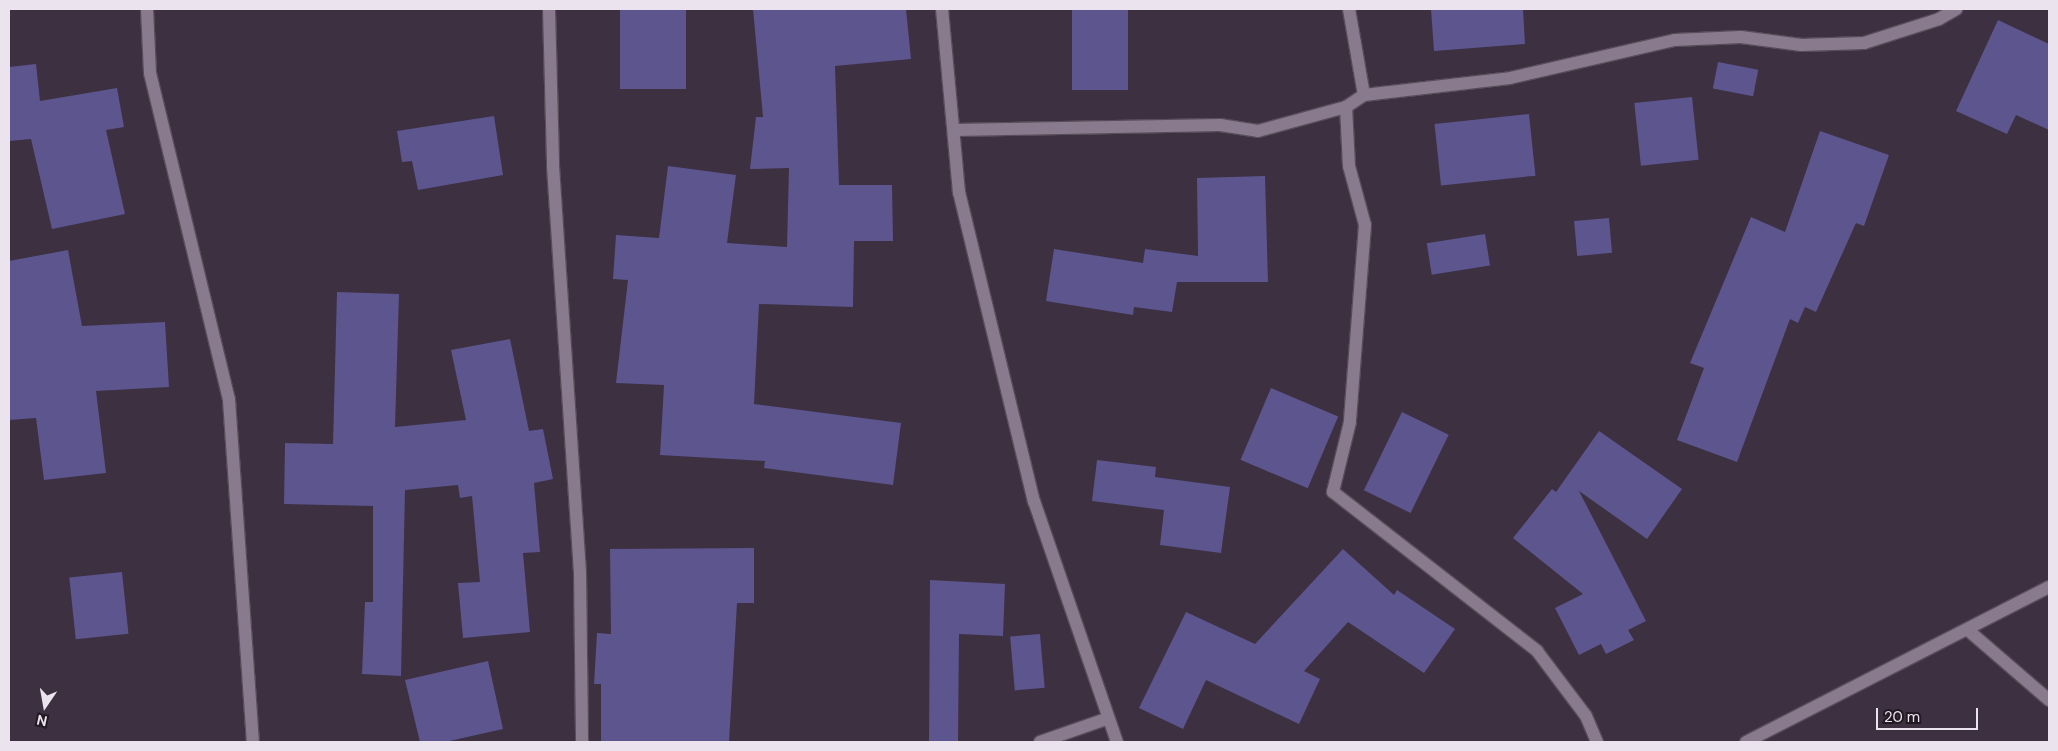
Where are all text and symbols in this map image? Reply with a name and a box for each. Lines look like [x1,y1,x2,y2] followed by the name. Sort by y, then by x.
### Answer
[20,681,70,731] north arrow
[1878,698,1980,730] scale bar
[1884,707,1920,727] text: 20 m
[35,711,49,731] text: N

